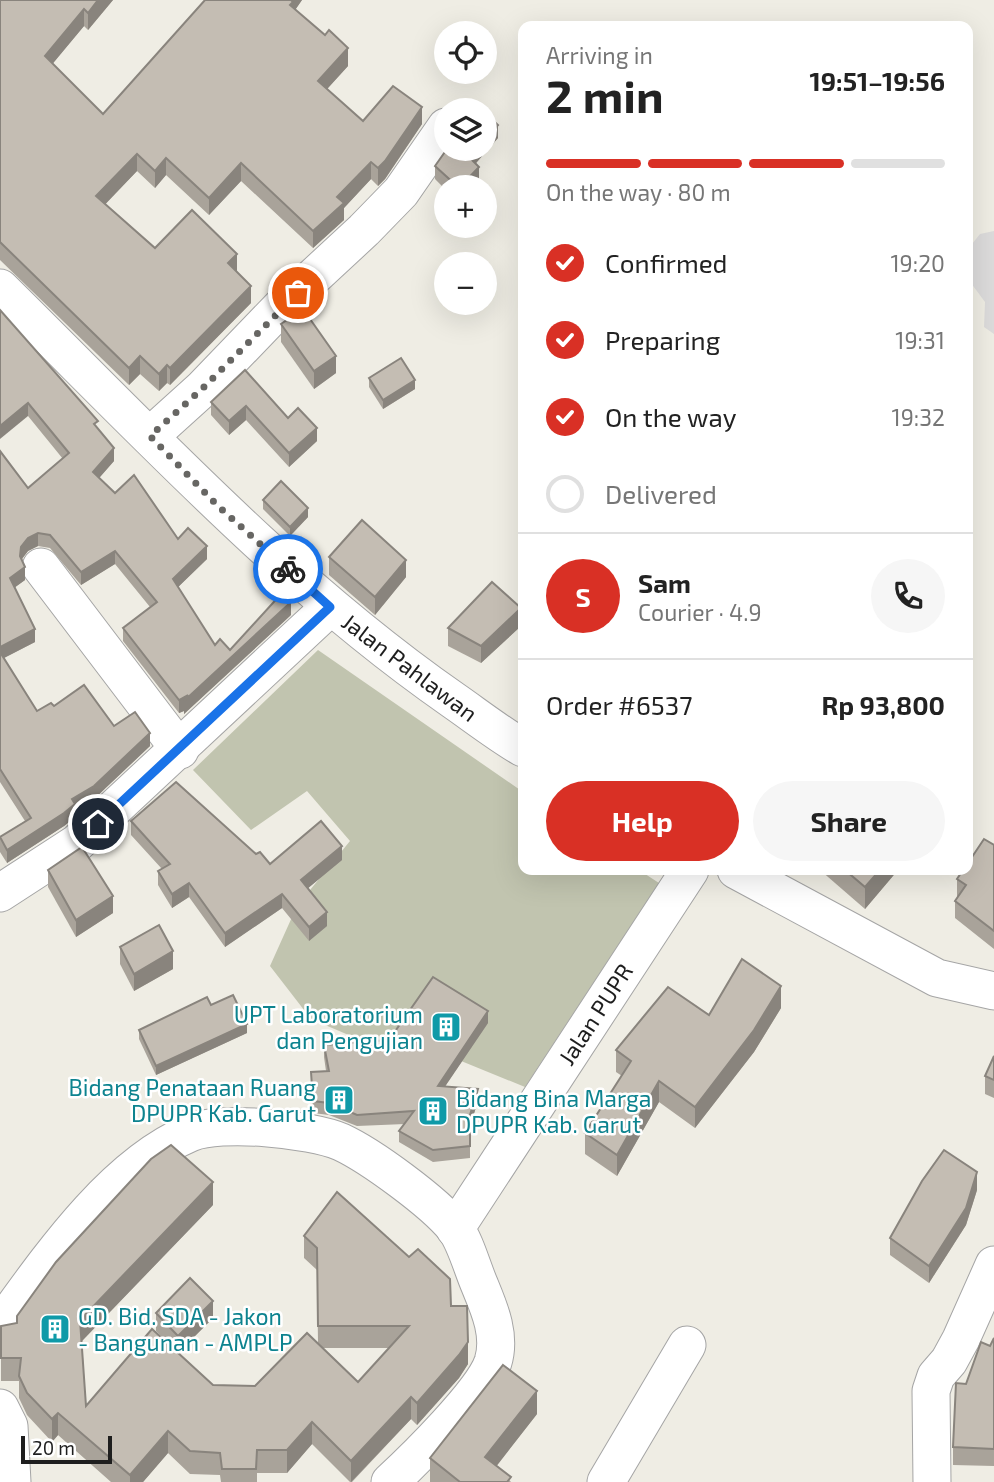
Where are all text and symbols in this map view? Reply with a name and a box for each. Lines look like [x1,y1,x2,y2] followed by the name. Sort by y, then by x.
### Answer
[434,21,497,315] map controls
[434,21,497,84] button: locate
[546,41,653,69] text: Arriving in
[809,65,945,96] text: 19:51–19:56
[546,67,664,122] text: 2 min
[434,98,497,161] button: layers
[434,175,497,238] button: +
[546,178,731,206] text: On the way · 80 m
[546,244,584,282] icon: check
[605,247,728,278] text: Confirmed
[890,249,945,277] text: 19:20
[434,252,497,315] button: −
[268,263,328,323] pin
[279,274,317,312] icon: bag
[546,321,584,359] icon: check
[605,324,720,355] text: Preparing
[895,326,945,354] text: 19:31
[546,398,584,436] icon: check
[605,401,736,432] text: On the way
[892,403,945,431] text: 19:32
[605,478,717,509] text: Delivered
[253,534,323,604] courier
[269,550,307,588] icon: bike
[871,559,945,633] button: phone
[638,567,691,598] text: Sam
[575,581,591,612] text: S
[638,598,762,626] text: Courier · 4.9
[337,607,483,727] street label: Jalan Pahlawan
[546,689,692,720] text: Order #6537
[822,689,945,720] text: Rp 93,800
[546,781,739,861] button: Help
[753,781,945,861] button: Share
[68,794,128,854] pin
[79,805,117,843] icon: home
[552,958,638,1070] street label: Jalan PUPR
[234,1000,423,1054] place label: UPT Laboratorium dan Pengujian
[429,1010,463,1044] building icon: UPT Laboratorium dan Pengujian
[68,1073,316,1127] place label: Bidang Penataan Ruang DPUPR Kab. Garut
[322,1083,356,1117] building icon: Bidang Penataan Ruang DPUPR Kab. Garut
[456,1084,651,1138] place label: Bidang Bina Marga DPUPR Kab. Garut
[416,1094,450,1128] building icon: Bidang Bina Marga DPUPR Kab. Garut
[78,1302,292,1356] place label: GD. Bid. SDA - Jakon - Bangunan - AMPLP
[38,1312,72,1346] building icon: GD. Bid. SDA - Jakon - Bangunan - AMPLP
[21,1433,112,1465] scale bar
[32,1436,75,1459] text: 20 m

